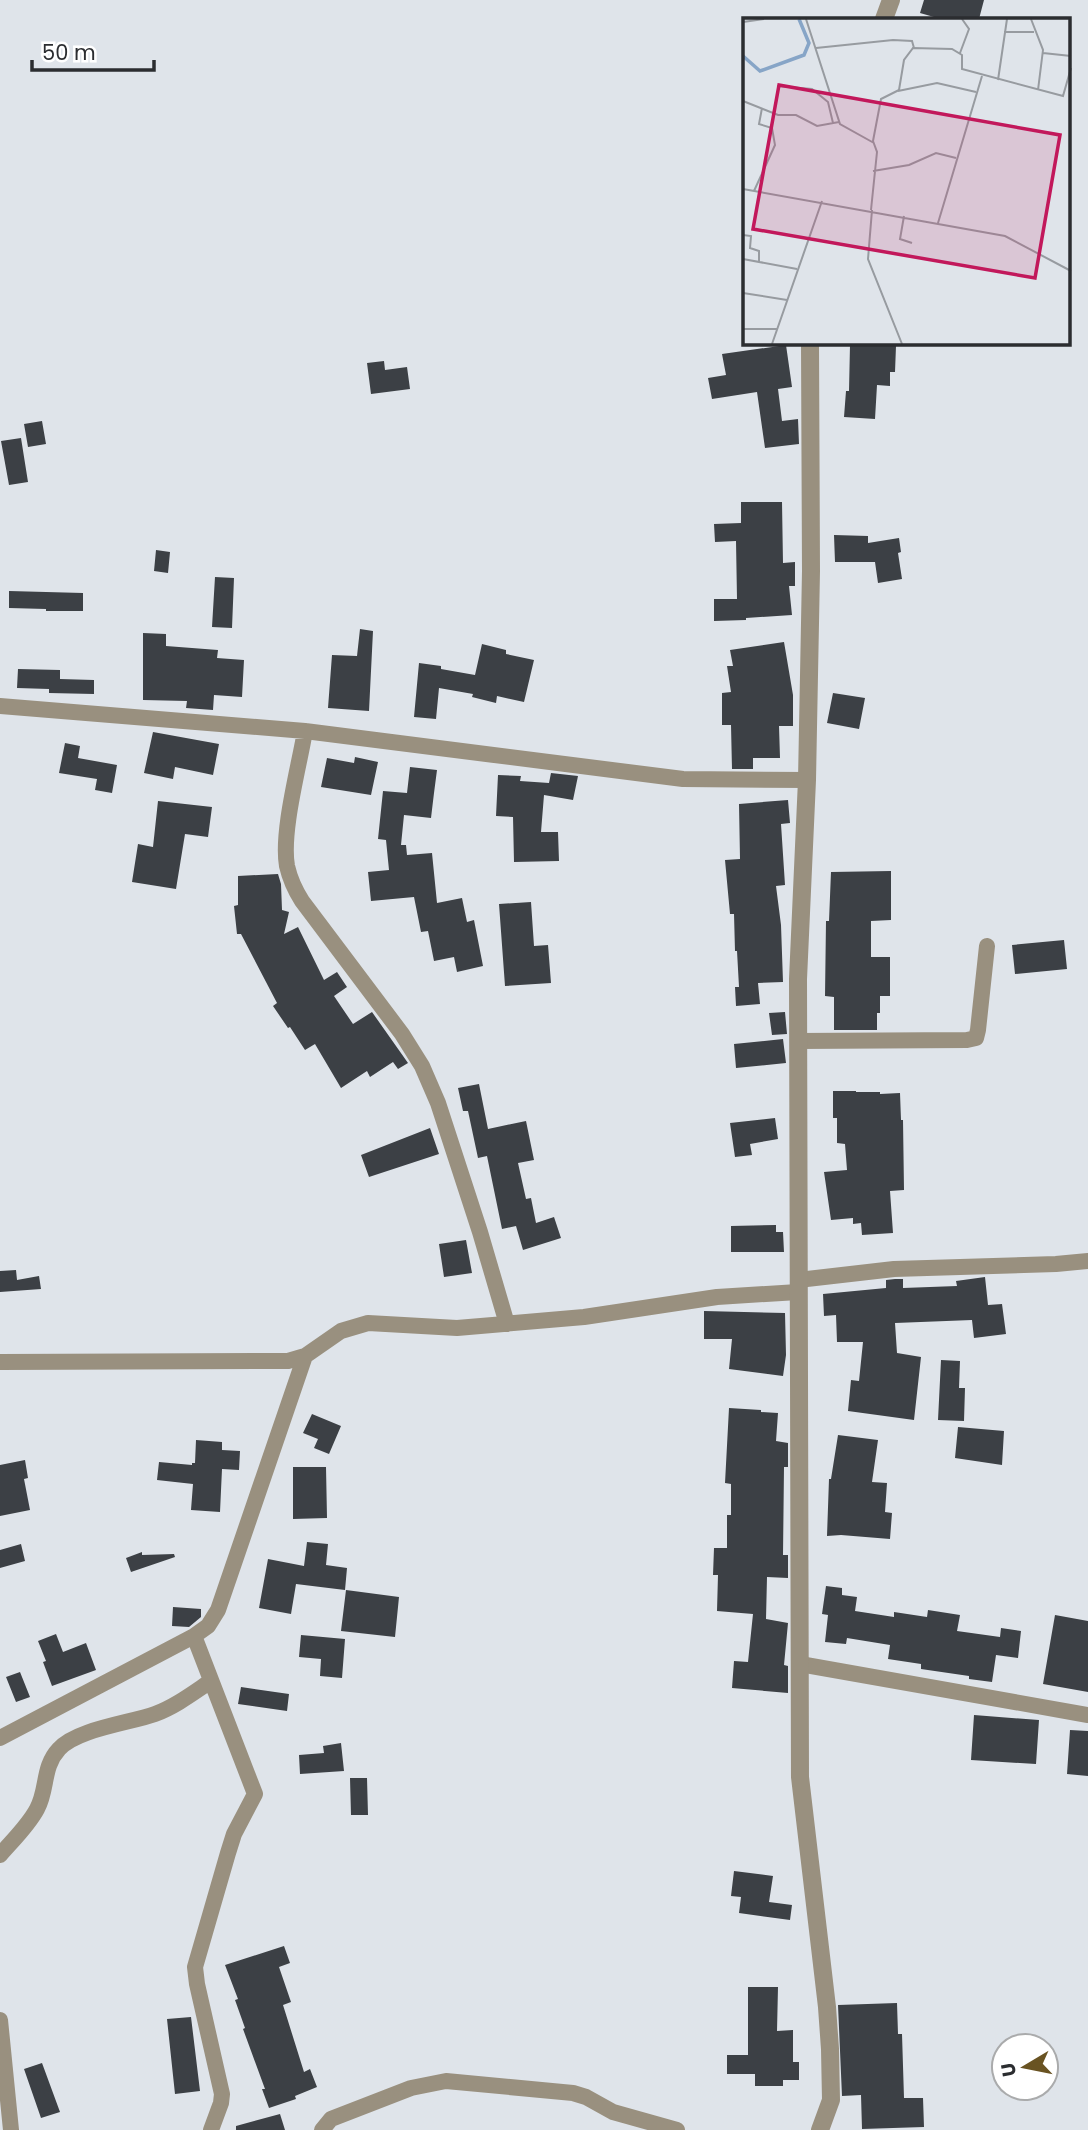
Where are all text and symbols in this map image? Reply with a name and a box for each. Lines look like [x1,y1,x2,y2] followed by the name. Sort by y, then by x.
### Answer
[743,18,1070,345] inset map
[32,28,154,72] scale bar
[42,38,96,67] text: 50 m
[990,2032,1060,2102] north arrow
[994,2061,1023,2079] text: U

